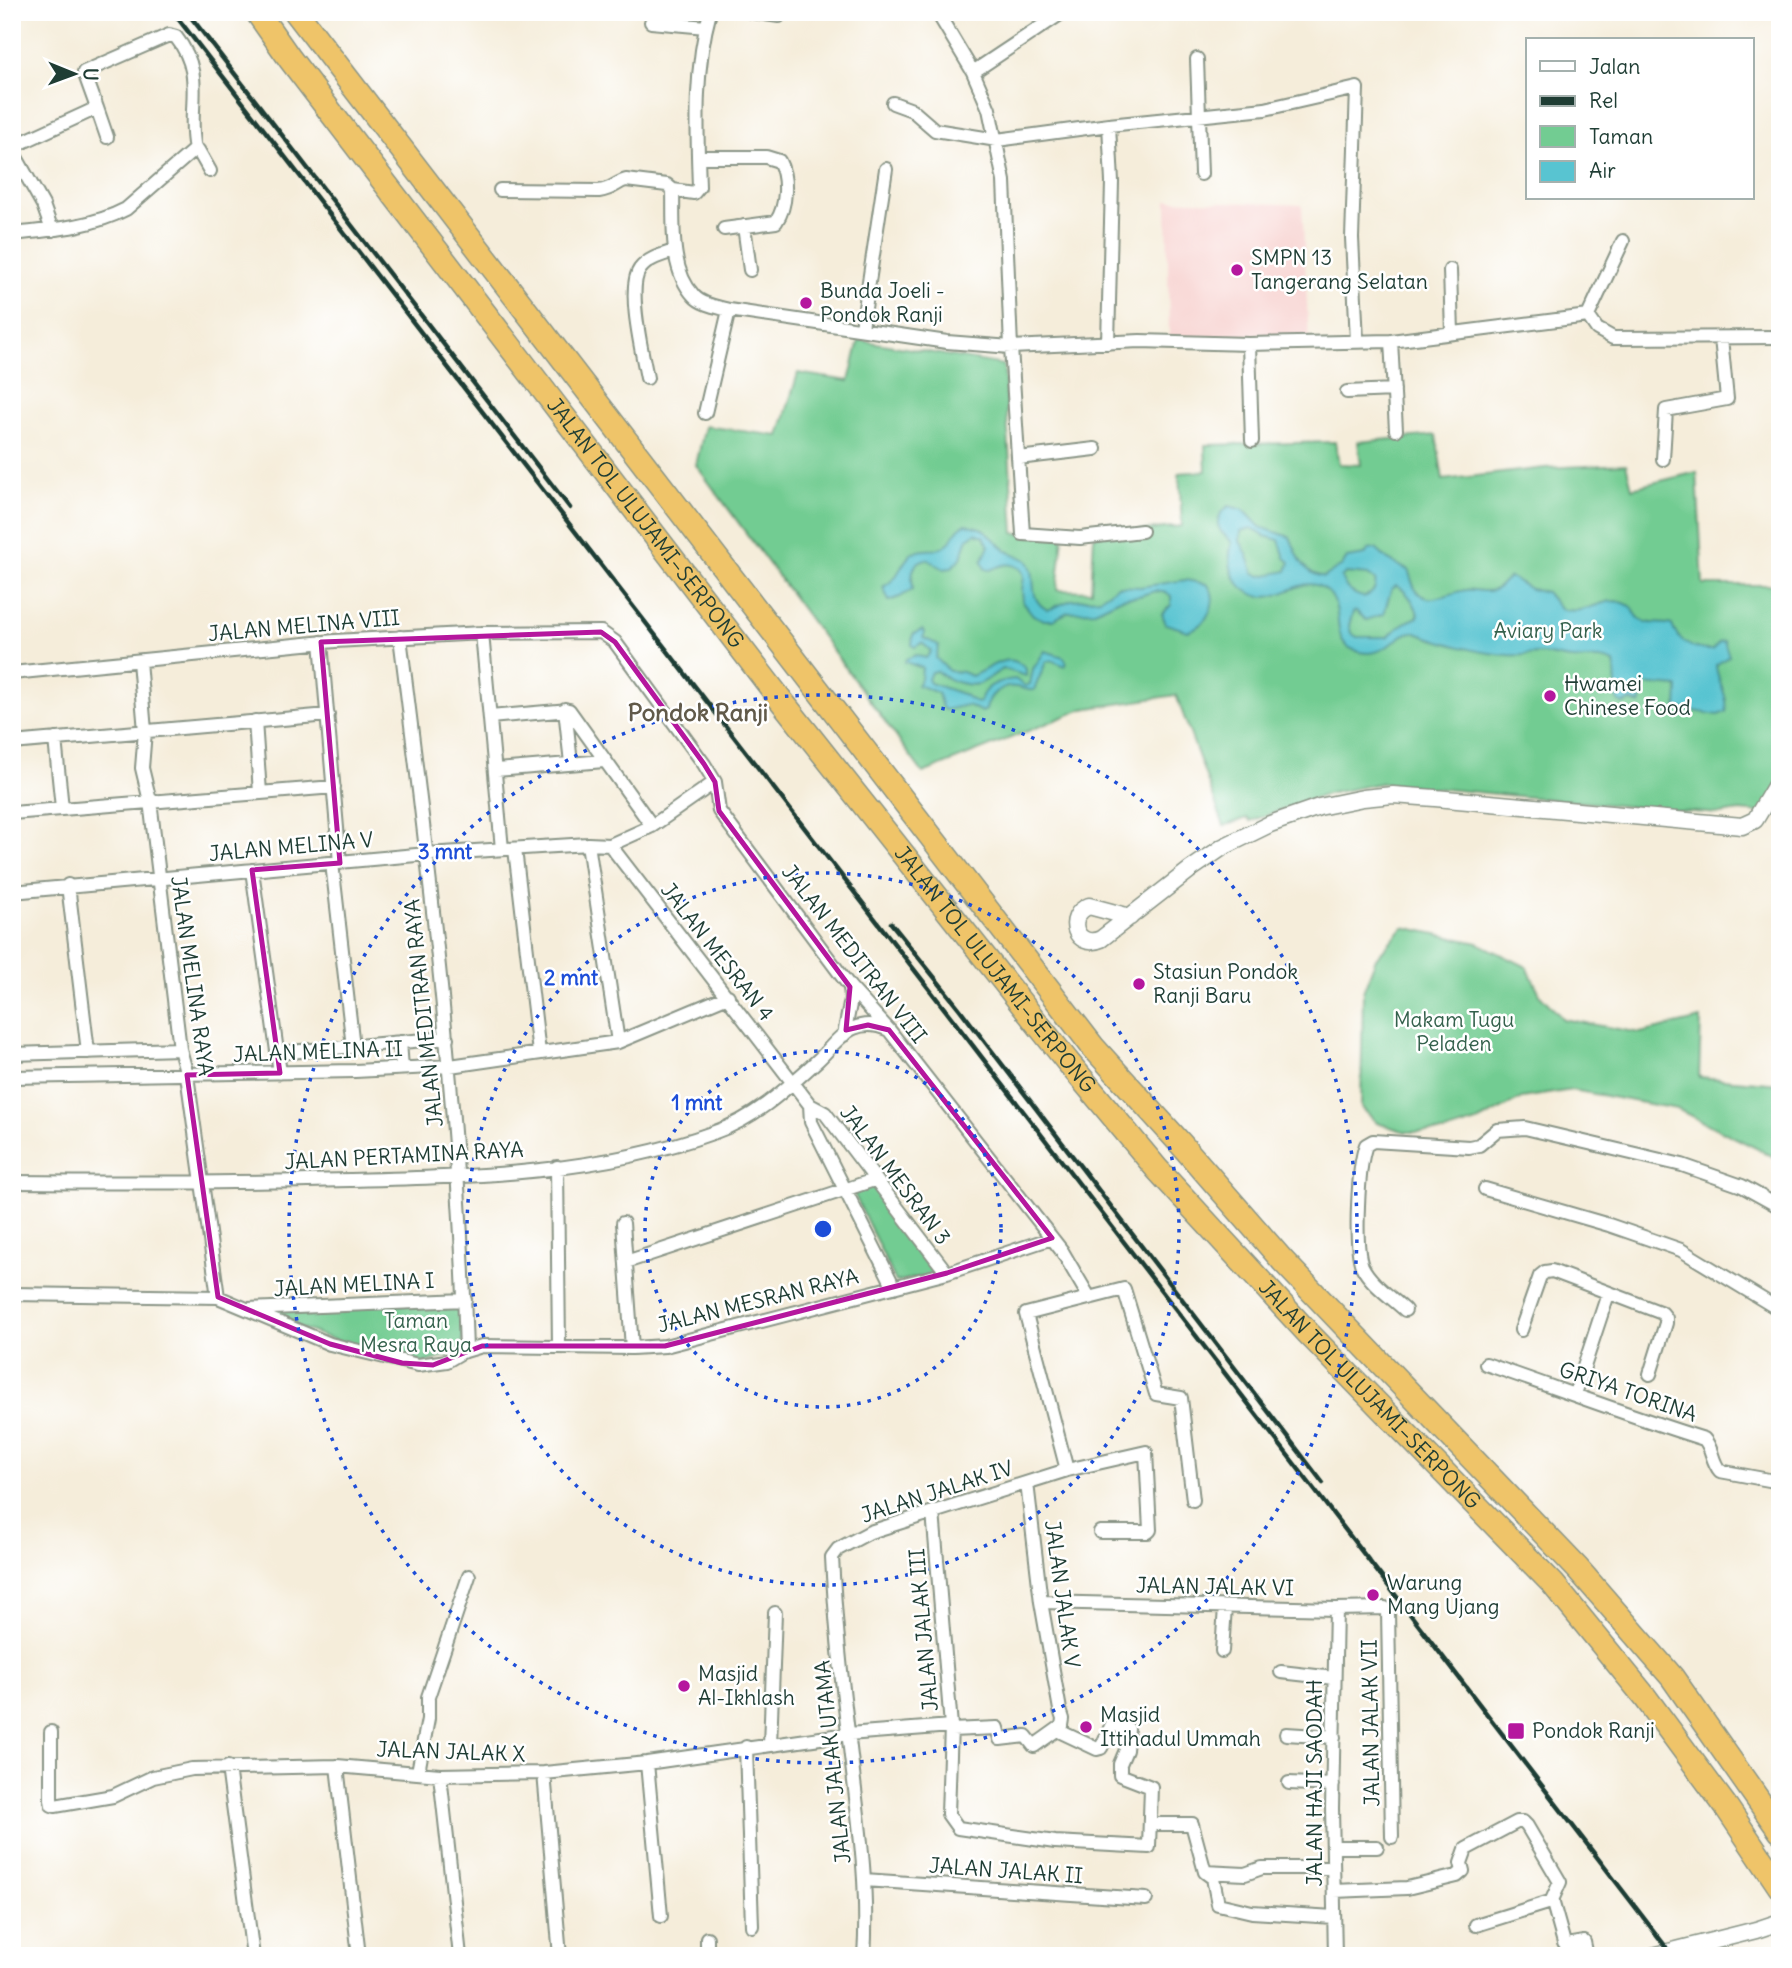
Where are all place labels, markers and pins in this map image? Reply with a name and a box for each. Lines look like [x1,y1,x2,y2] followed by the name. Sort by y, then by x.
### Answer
[1251,244,1428,295] place label: SMPN 13 Tangerang Selatan
[1229,262,1245,278] marker: SMPN 13 Tangerang Selatan
[820,277,945,328] place label: Bunda Joeli - Pondok Ranji
[798,295,814,311] marker: Bunda Joeli - Pondok Ranji
[1564,670,1691,721] place label: Hwamei Chinese Food
[1542,688,1558,704] marker: Hwamei Chinese Food
[1153,958,1298,1009] place label: Stasiun Pondok Ranji Baru
[1131,976,1147,992] marker: Stasiun Pondok Ranji Baru
[811,1217,835,1241] centre of rings
[1387,1569,1500,1620] place label: Warung Mang Ujang
[1365,1587,1381,1603] marker: Warung Mang Ujang
[698,1660,795,1711] place label: Masjid Al-Ikhlash
[676,1678,692,1694] marker: Masjid Al-Ikhlash
[1100,1701,1261,1752] place label: Masjid Ittihadul Ummah
[1532,1717,1655,1744] place label: Pondok Ranji
[1078,1719,1094,1735] marker: Masjid Ittihadul Ummah
[1506,1721,1526,1741] marker: Pondok Ranji

